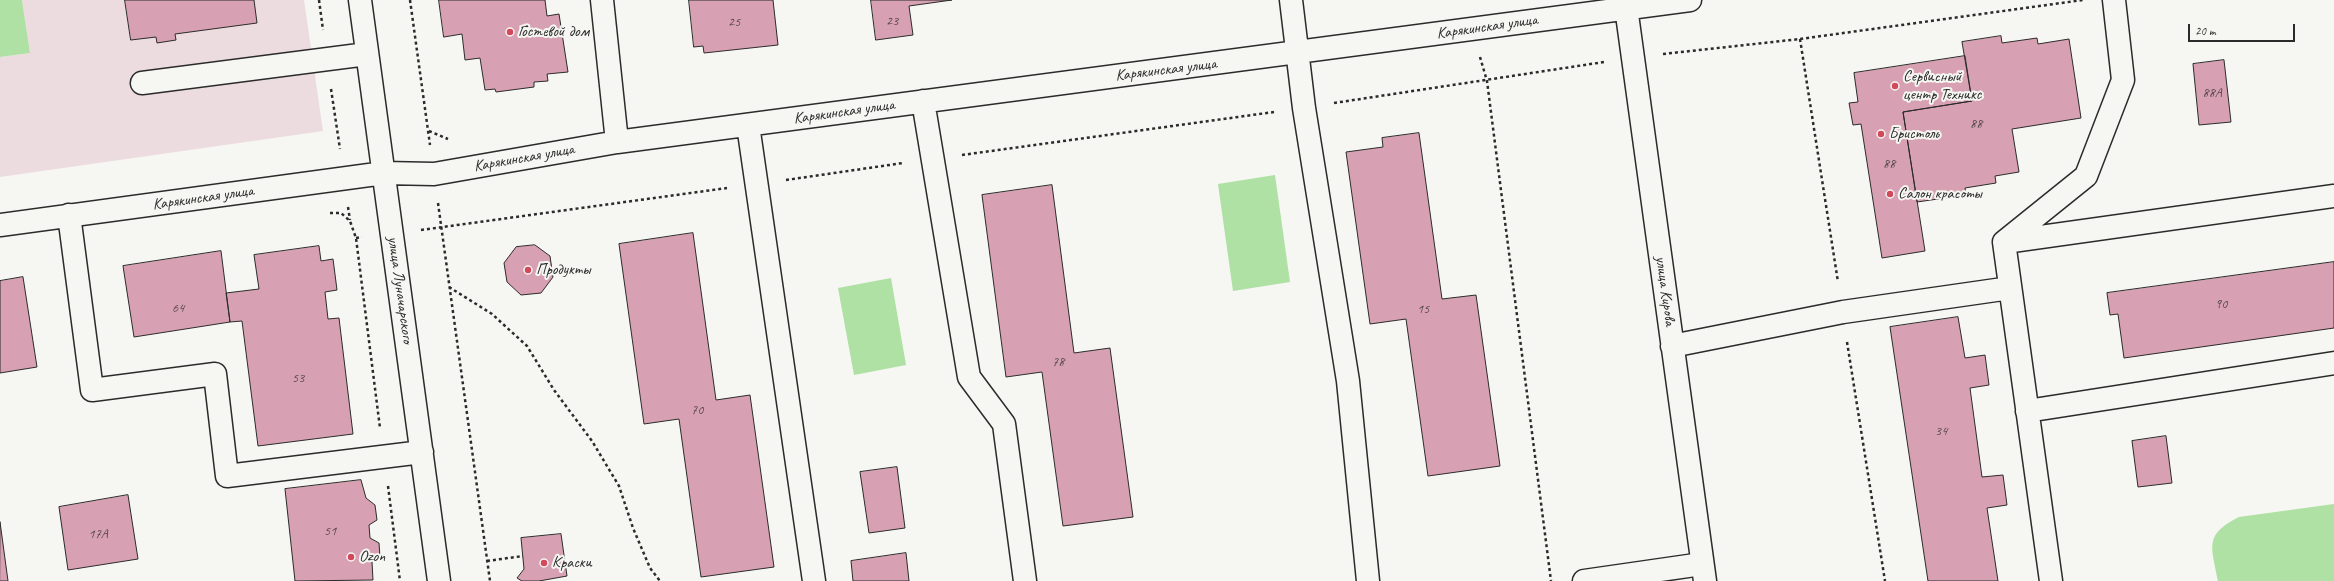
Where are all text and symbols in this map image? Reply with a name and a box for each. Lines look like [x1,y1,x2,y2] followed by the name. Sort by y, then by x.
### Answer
[1435,10,1539,44] street label: Карякинская улица
[886,13,898,29] house number: 23
[728,14,740,30] house number: 25
[2190,16,2297,42] scale bar
[518,22,589,42] place label: Гостевой дом
[2195,23,2215,39] text: 20 m
[505,27,515,37] marker: Гостевой дом
[1114,54,1218,86] street label: Карякинская улица
[1903,67,1981,105] place label: Сервисный центр Техникс
[1890,81,1900,91] marker: Сервисный центр Техникс
[2202,85,2222,101] house number: 88А
[792,95,896,129] street label: Карякинская улица
[1970,116,1982,132] house number: 88
[1889,124,1939,144] place label: Бристоль
[1876,129,1886,139] marker: Бристоль
[472,140,576,176] street label: Карякинская улица
[1883,156,1895,172] house number: 88
[151,181,255,215] street label: Карякинская улица
[1898,184,1982,204] place label: Салон красоты
[1885,189,1895,199] marker: Салон красоты
[383,235,417,345] street label: улица Луначарского
[1651,255,1679,327] street label: улица Кирова
[536,260,590,280] place label: Продукты
[523,265,533,275] marker: Продукты
[2215,296,2227,312] house number: 90
[172,300,184,316] house number: 64
[1417,301,1429,317] house number: 15
[1052,354,1064,370] house number: 78
[292,370,304,386] house number: 53
[691,402,703,418] house number: 70
[1935,423,1947,439] house number: 34
[324,523,336,539] house number: 51
[88,526,108,542] house number: 17А
[359,547,385,567] place label: Ozon
[346,552,356,562] marker: Ozon
[552,553,592,573] place label: Краски
[539,558,549,568] marker: Краски

